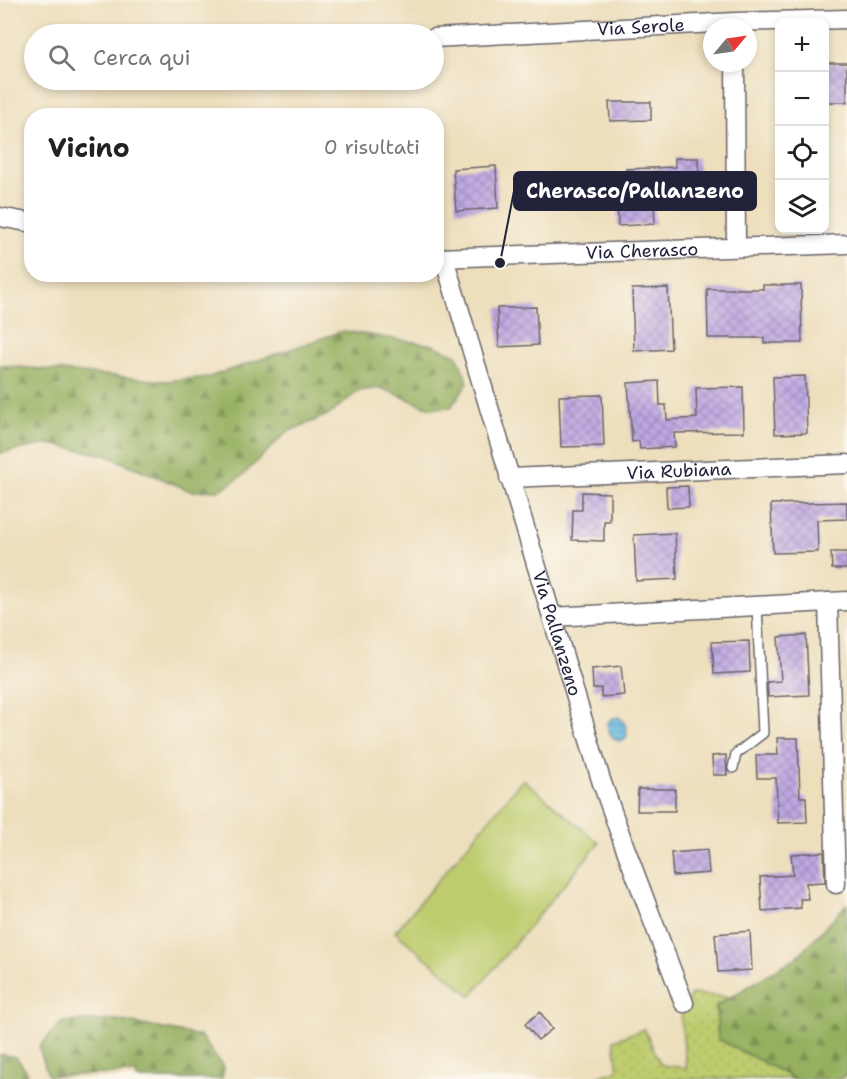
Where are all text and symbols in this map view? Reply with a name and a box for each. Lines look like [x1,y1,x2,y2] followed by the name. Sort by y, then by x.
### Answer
[596,13,685,41] street label: Via Serole
[703,18,757,72] north arrow
[775,18,829,234] map controls
[775,18,829,72] button: +
[24,24,444,90] search box
[45,41,78,74] icon: search
[93,43,191,72] text: Cerca qui
[775,72,829,126] button: −
[775,126,829,180] button: locate
[48,130,130,165] text: Vicino
[324,134,420,160] text: 0 risultati
[514,172,756,210] callout: Cherasco/Pallanzeno
[526,178,744,204] text: Cherasco/Pallanzeno
[775,180,829,234] button: layers
[585,237,699,265] street label: Via Cherasco
[626,457,732,485] street label: Via Rubiana
[527,568,587,699] street label: Via Pallanzeno

